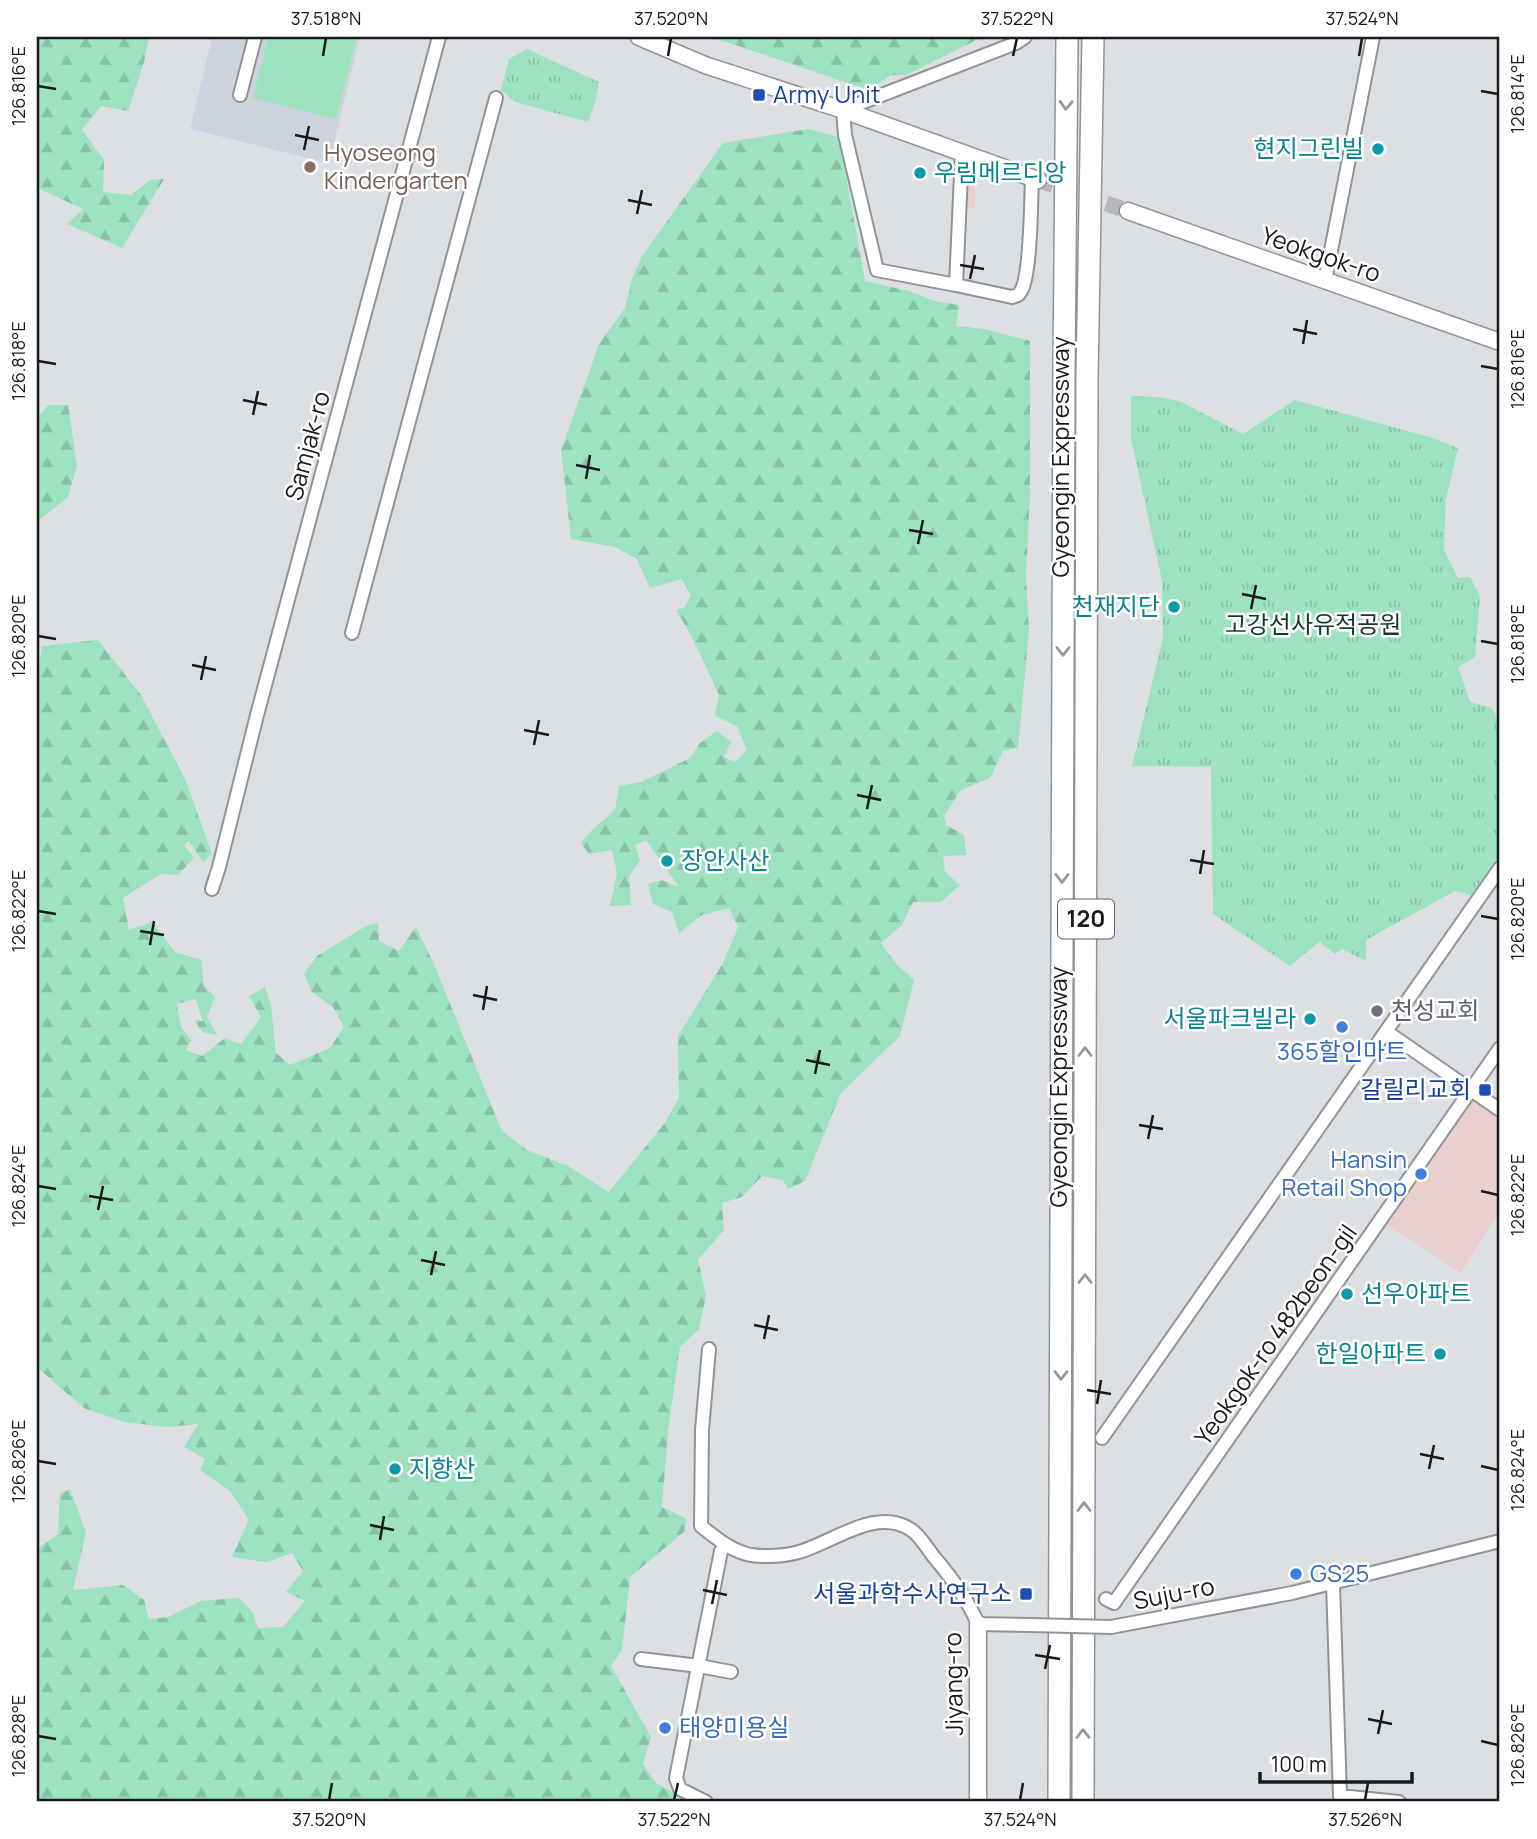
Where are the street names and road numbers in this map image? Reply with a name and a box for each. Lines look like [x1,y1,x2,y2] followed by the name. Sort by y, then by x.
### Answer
[1258,218,1385,289] street label: Yeokgok-ro
[1043,336,1076,578] street label: Gyeongin Expressway
[276,387,337,504] street label: Samjak-ro
[1058,900,1114,938] road number: 120
[1041,966,1074,1208] street label: Gyeongin Expressway
[1186,1217,1364,1451] street label: Yeokgok-ro 482beon-gil
[1130,1569,1217,1617] street label: Suju-ro
[935,1632,970,1736] street label: Jiyang-ro

